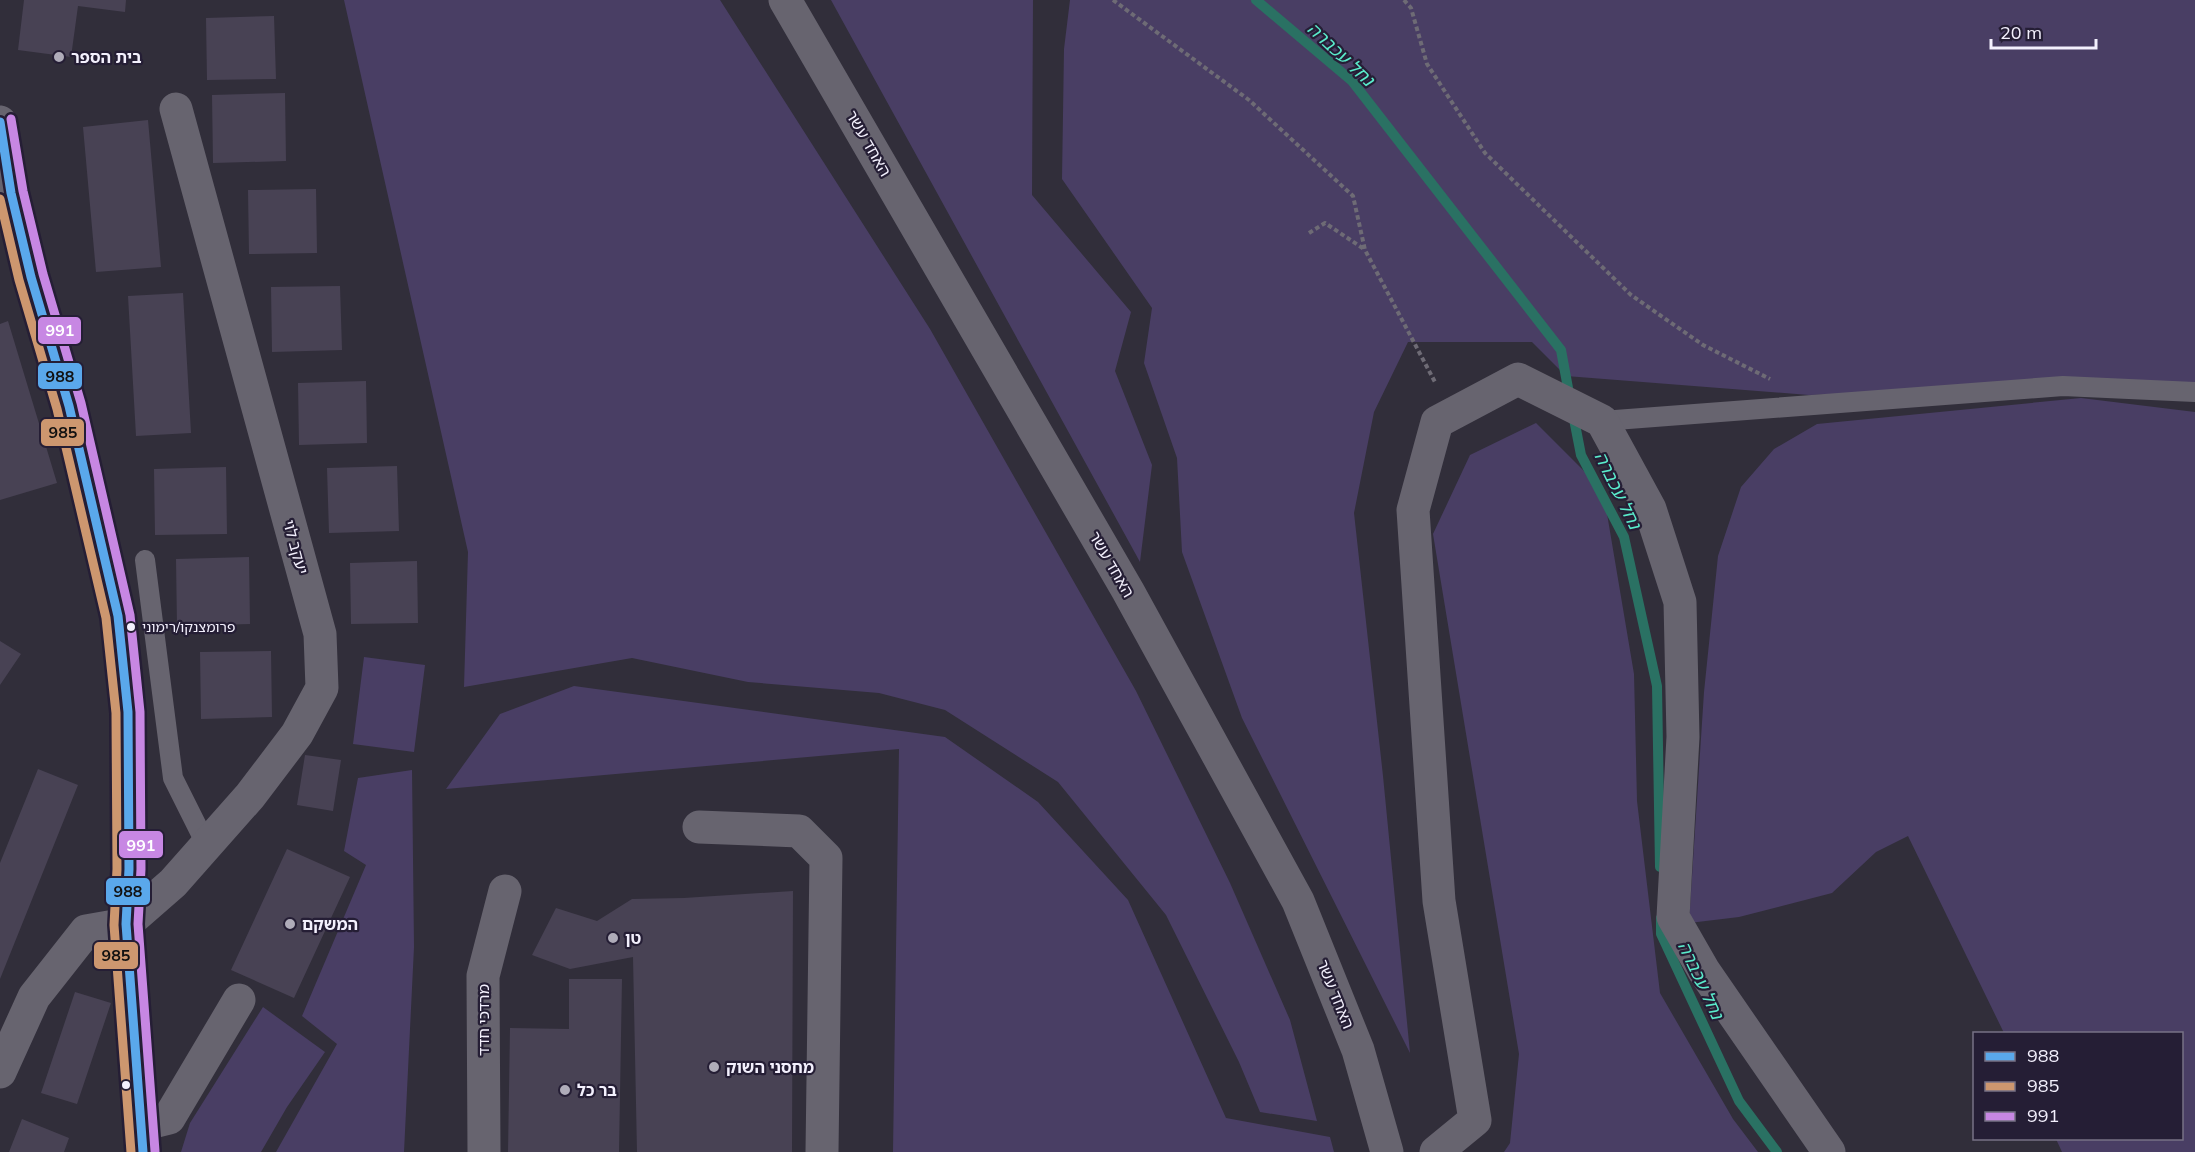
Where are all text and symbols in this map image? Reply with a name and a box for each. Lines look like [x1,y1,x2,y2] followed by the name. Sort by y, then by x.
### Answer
[1991,12,2096,50] scale bar
[1303,17,1380,92] water label: נחל עכברה
[2000,21,2042,44] text: 20 m
[71,47,142,67] place label: בית הספר
[52,50,66,64] marker: בית הספר
[842,106,896,180] street label: האחד עשר
[37,316,82,345] line badge: 991
[46,320,74,340] text: 991
[37,362,83,390] line badge: 988
[46,366,75,386] text: 988
[40,418,85,447] line badge: 985
[49,422,78,442] text: 985
[1589,448,1647,534] water label: נחל עכברה
[279,518,313,576] street label: יעקב לוי
[1085,527,1139,601] street label: האחד עשר
[142,618,235,636] place label: פרומצנקו/רימוני
[125,621,137,633] marker: פרומצנקו/רימוני
[118,830,164,859] line badge: 991
[127,835,155,855] text: 991
[105,877,151,906] line badge: 988
[114,881,143,901] text: 988
[302,914,358,934] place label: המשקם
[283,917,297,931] marker: המשקם
[625,928,641,948] place label: טן
[606,931,620,945] marker: טן
[1673,937,1730,1024] water label: נחל עכברה
[93,941,139,970] line badge: 985
[102,945,131,965] text: 985
[1313,956,1359,1032] street label: האחד עשר
[473,984,493,1056] street label: מרדכי חדד
[1973,1032,2183,1140] legend
[2027,1044,2059,1067] text: 988
[726,1057,814,1077] place label: מחסני השוק
[707,1060,721,1074] marker: מחסני השוק
[2027,1074,2060,1097] text: 985
[120,1079,132,1091] unlabelled marker
[577,1080,617,1100] place label: בר כל
[558,1083,572,1097] marker: בר כל
[2027,1104,2059,1127] text: 991

